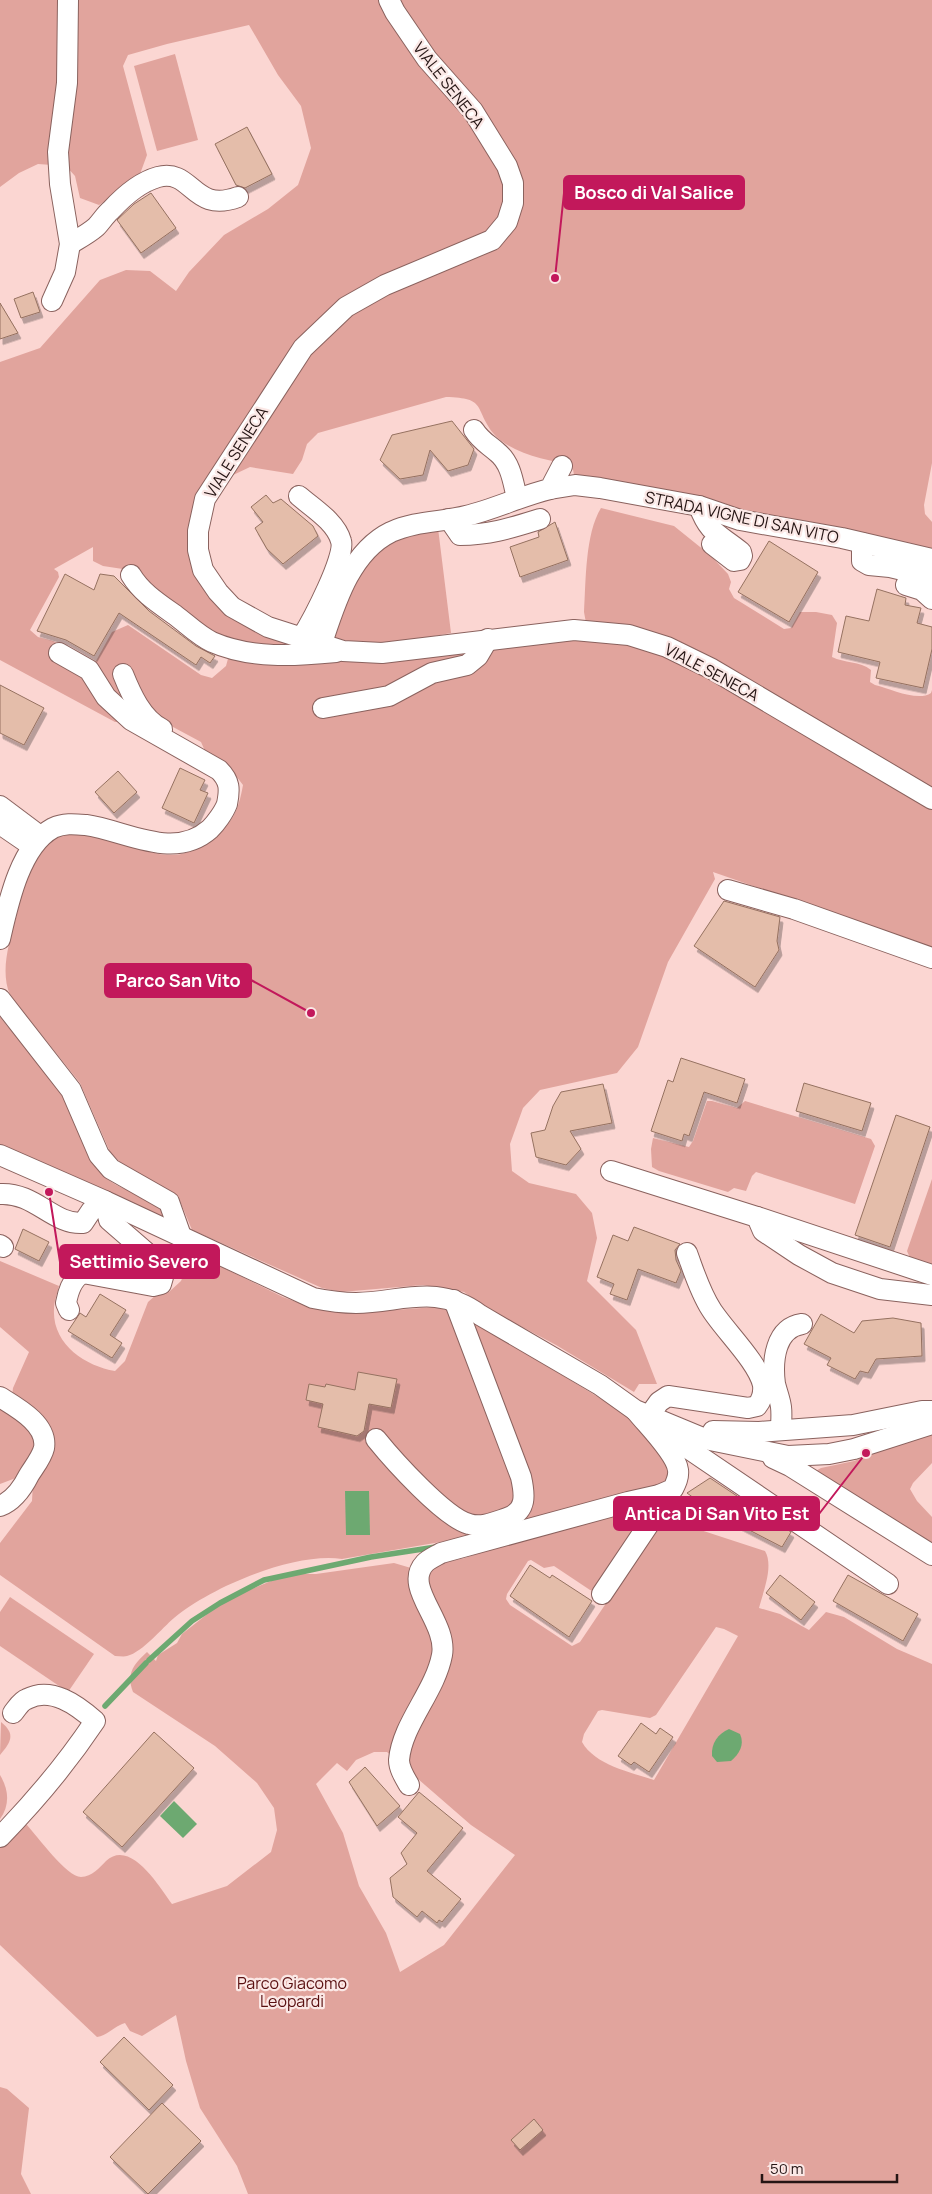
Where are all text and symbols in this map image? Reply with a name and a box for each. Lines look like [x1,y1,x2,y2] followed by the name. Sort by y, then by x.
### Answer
[408,37,490,133] street label: VIALE SENECA
[564,176,744,209] callout: Bosco di Val Salice
[574,180,734,204] text: Bosco di Val Salice
[199,402,273,502] street label: VIALE SENECA
[643,486,841,548] street label: STRADA VIGNE DI SAN VITO
[661,638,763,706] street label: VIALE SENECA
[105,964,251,997] callout: Parco San Vito
[115,968,241,992] text: Parco San Vito
[60,1245,219,1278] callout: Settimio Severo
[69,1249,209,1273] text: Settimio Severo
[614,1497,819,1530] callout: Antica Di San Vito Est
[625,1501,809,1525] text: Antica Di San Vito Est
[237,1972,347,2012] park label: Parco Giacomo Leopardi
[762,2152,897,2184] scale bar
[770,2158,804,2179] text: 50 m

